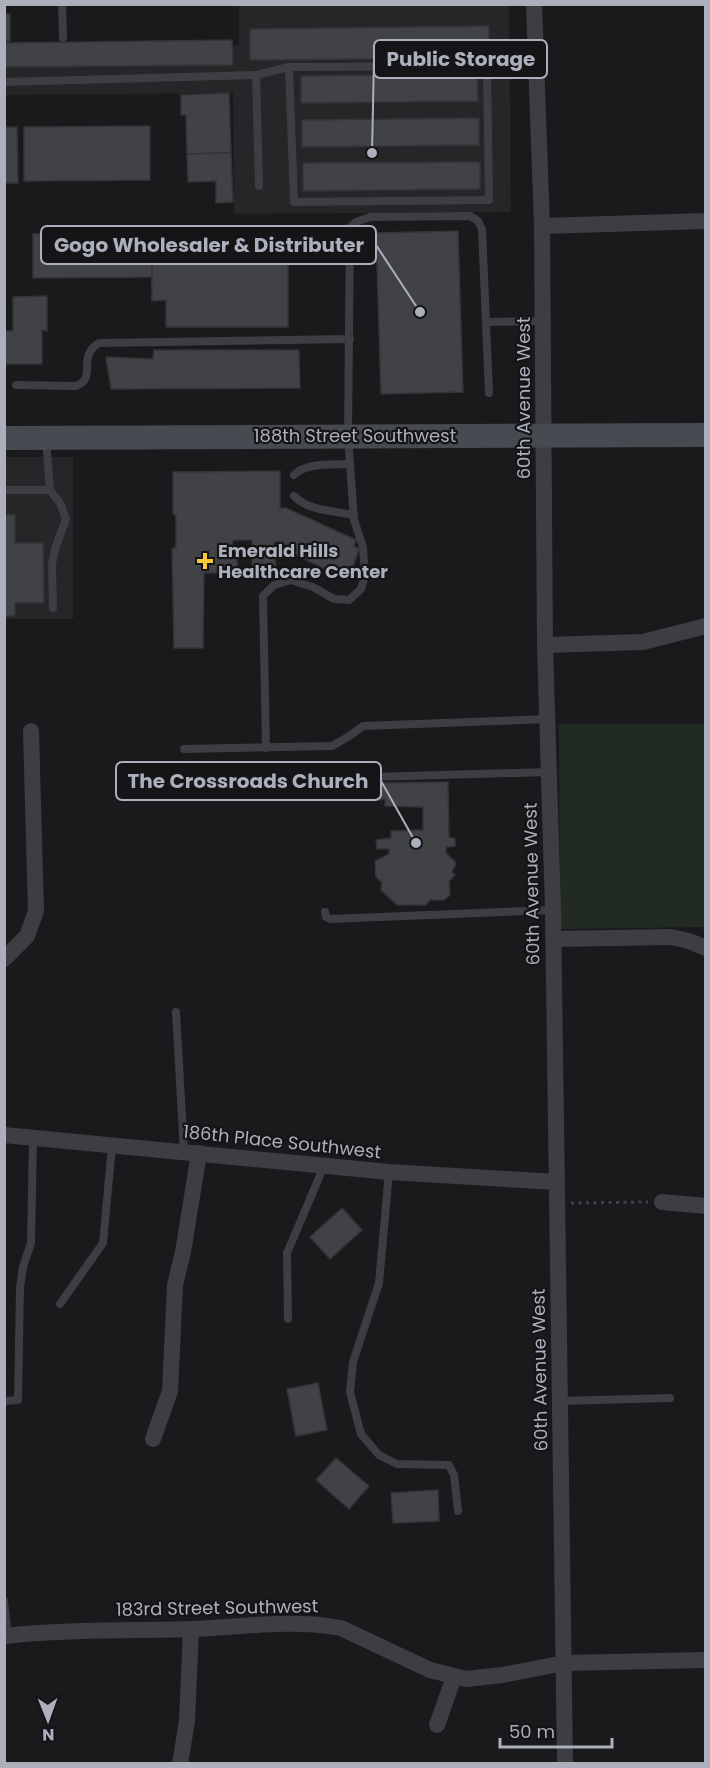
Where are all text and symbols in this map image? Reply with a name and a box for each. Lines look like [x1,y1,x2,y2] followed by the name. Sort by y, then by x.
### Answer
[374,40,547,78] callout: Public Storage
[387,45,535,73] text: Public Storage
[41,226,376,264] callout: Gogo Wholesaler & Distributer
[54,231,365,259] text: Gogo Wholesaler & Distributer
[511,317,536,479] street label: 60th Avenue West
[254,423,456,448] street label: 188th Street Southwest
[218,538,388,584] place label: Emerald Hills Healthcare Center
[196,552,214,570] marker: Emerald Hills Healthcare Center
[116,762,381,800] callout: The Crossroads Church
[128,767,368,795] text: The Crossroads Church
[518,802,545,966] street label: 60th Avenue West
[182,1119,382,1164] street label: 186th Place Southwest
[526,1288,553,1452] street label: 60th Avenue West
[116,1593,318,1622] street label: 183rd Street Southwest
[18,1690,78,1750] north arrow
[500,1711,612,1749] scale bar
[509,1719,555,1744] text: 50 m
[42,1723,54,1746] text: N

